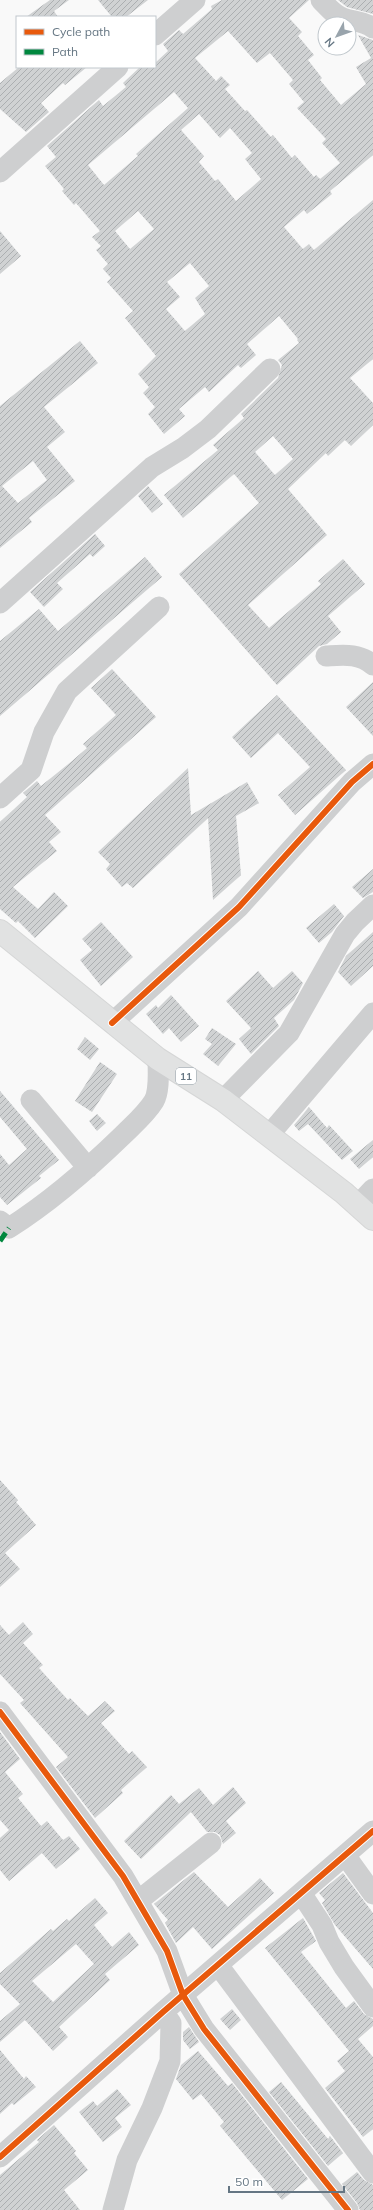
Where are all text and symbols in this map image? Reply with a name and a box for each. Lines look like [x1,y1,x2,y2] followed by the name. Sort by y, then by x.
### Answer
[16,16,156,68] legend
[317,16,357,56] north arrow
[52,24,110,39] text: Cycle path
[321,35,337,50] text: N
[52,44,78,59] text: Path
[176,1068,196,1084] road number: 11
[229,2168,344,2194] scale bar
[235,2174,263,2189] text: 50 m

